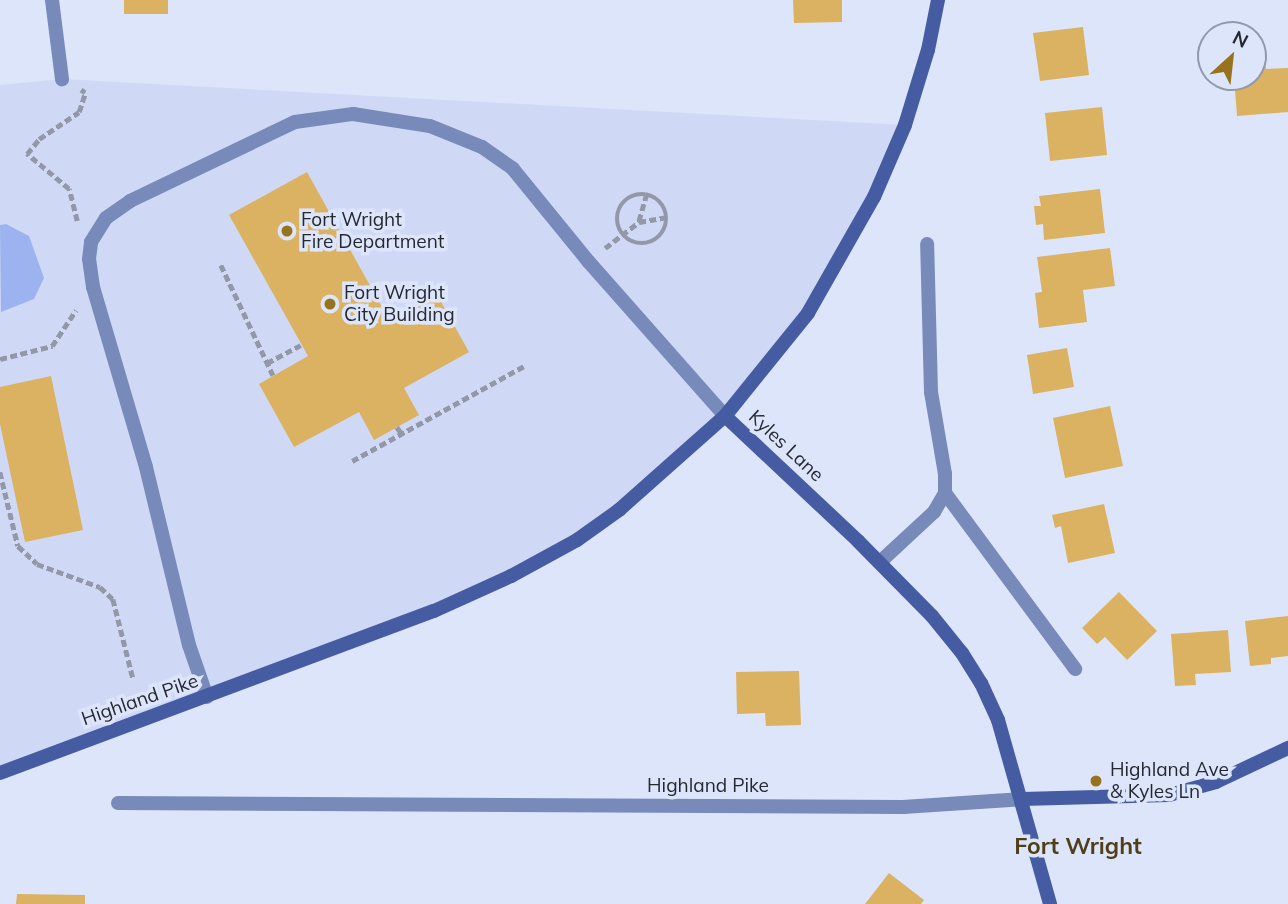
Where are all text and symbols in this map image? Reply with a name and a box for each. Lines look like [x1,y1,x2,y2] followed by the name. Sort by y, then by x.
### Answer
[1197,21,1267,91] north arrow
[1229,25,1252,53] text: N
[301,209,444,253] place label: Fort Wright Fire Department
[279,223,295,239] marker: Fort Wright Fire Department
[344,282,455,326] place label: Fort Wright City Building
[322,296,338,312] marker: Fort Wright City Building
[744,406,828,486] street label: Kyles Lane
[79,669,201,731] street label: Highland Pike
[1110,759,1229,803] place label: Highland Ave & Kyles Ln
[1088,773,1104,789] marker: Highland Ave & Kyles Ln
[647,775,769,797] street label: Highland Pike
[1014,832,1142,860] district label: Fort Wright

